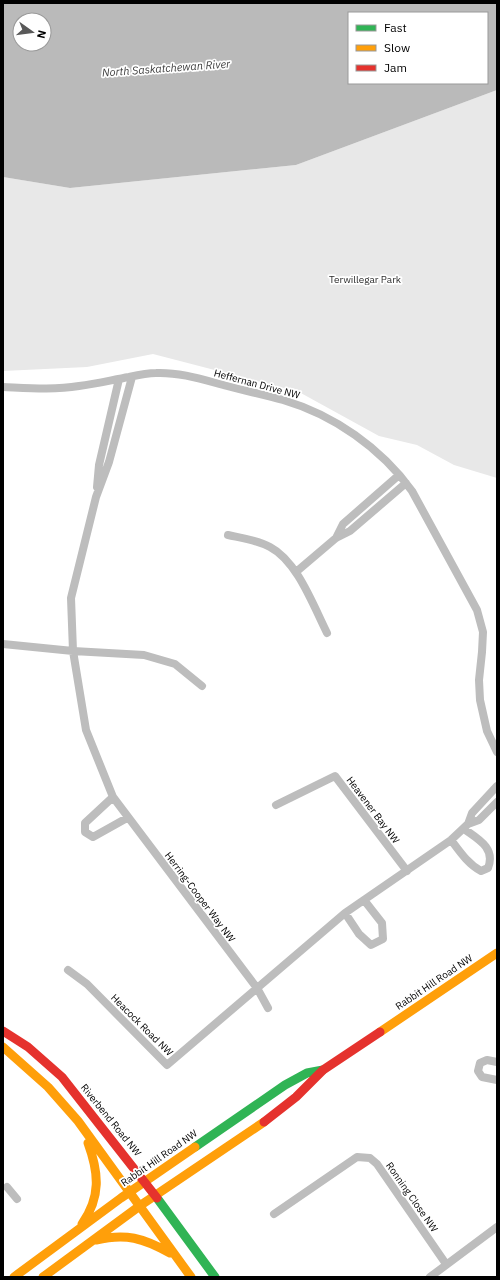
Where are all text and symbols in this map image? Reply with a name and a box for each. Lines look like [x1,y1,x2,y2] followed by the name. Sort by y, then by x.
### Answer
[12,12,52,52] north arrow
[348,12,488,84] legend
[384,20,407,35] text: Fast
[34,29,49,40] text: N
[384,40,410,55] text: Slow
[102,56,231,79] water label: North Saskatchewan River
[384,60,407,75] text: Jam
[329,273,402,286] park label: Terwillegar Park
[212,366,302,402] street label: Heffernan Drive NW
[344,774,402,846] street label: Heavener Bay NW
[162,849,238,945] street label: Herring-Cooper Way NW
[393,951,475,1013] street label: Rabbit Hill Road NW
[108,991,176,1059] street label: Heacock Road NW
[78,1081,144,1159] street label: Riverbend Road NW
[118,1127,200,1189] street label: Rabbit Hill Road NW
[383,1160,441,1234] street label: Ronning Close NW

